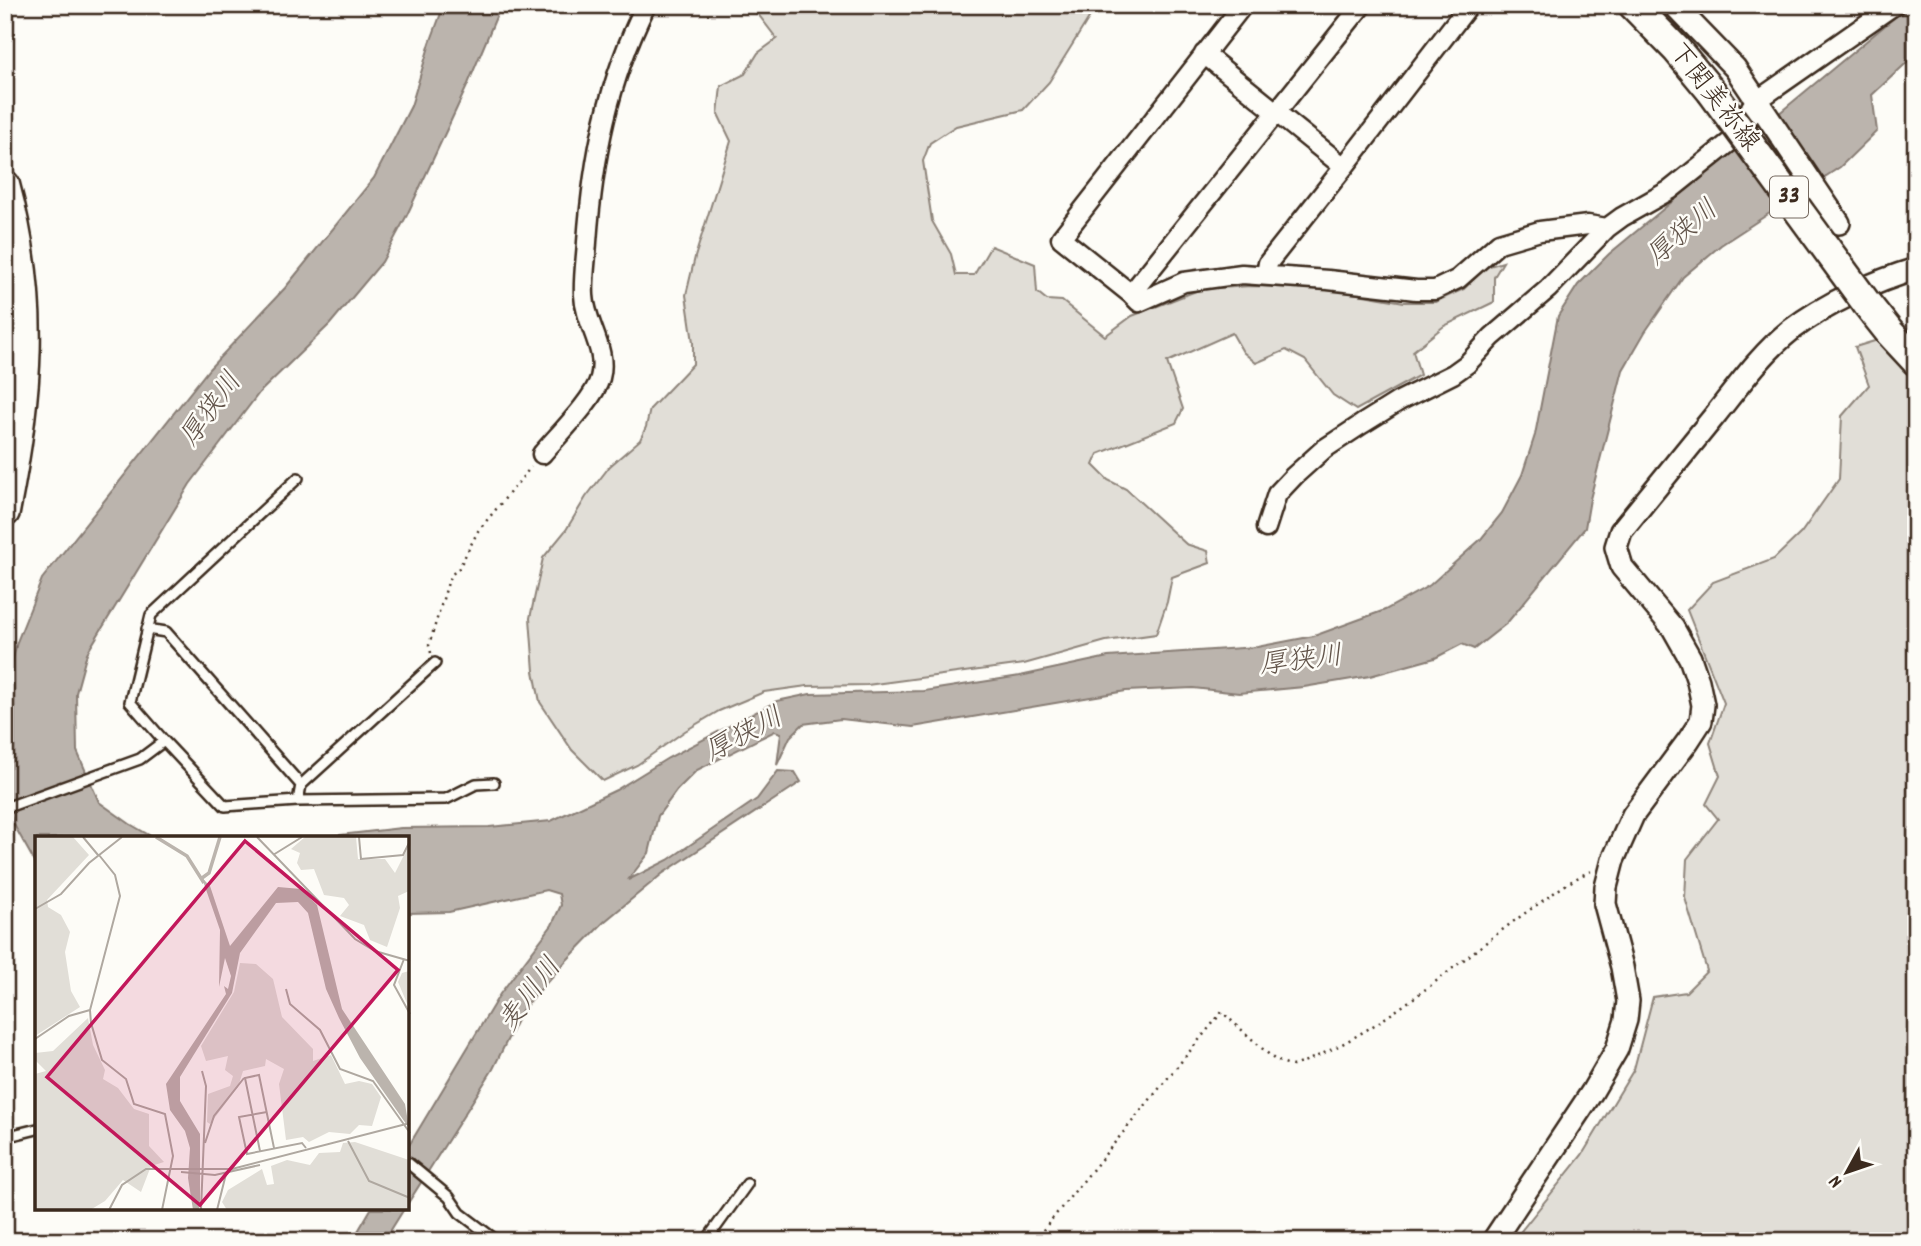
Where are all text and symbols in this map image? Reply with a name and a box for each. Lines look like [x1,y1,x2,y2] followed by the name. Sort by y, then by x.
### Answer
[1658,35,1768,161] street label: 下関美祢線
[1770,176,1808,218] road number: 33
[1639,192,1729,278] water label: 厚狭川
[172,365,254,457] water label: 厚狭川
[1257,638,1345,688] water label: 厚狭川
[699,700,791,774] water label: 厚狭川
[35,836,410,1211] inset map
[491,950,573,1042] water label: 麦川川
[1812,1138,1882,1208] north arrow
[1823,1168,1850,1193] text: N

